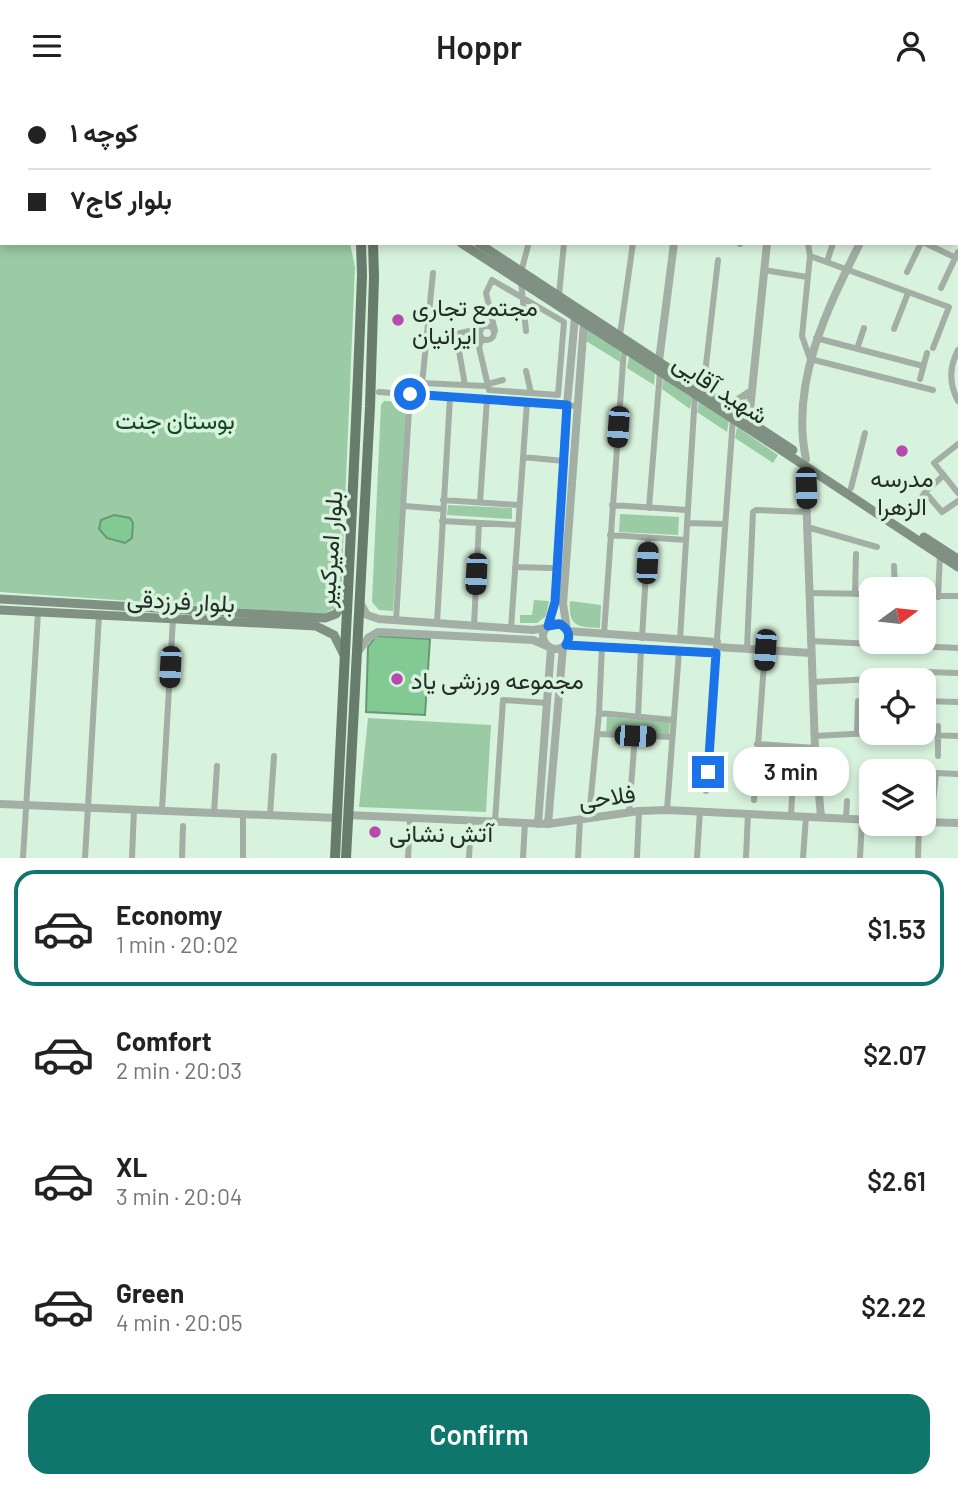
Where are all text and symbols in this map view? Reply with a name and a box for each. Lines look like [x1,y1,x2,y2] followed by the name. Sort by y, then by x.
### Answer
[28,27,66,65] icon: menu
[436,27,522,65] text: Hoppr
[892,27,930,65] icon: person
[70,116,138,147] text: کوچه ۱
[70,183,172,214] text: بلوار کاج۷
[412,292,538,351] place label: مجتمع تجاری ایرانیان
[390,312,406,328] marker: مجتمع تجاری ایرانیان
[667,347,774,431] street label: شهید آقایی
[394,378,426,410] route start
[115,405,235,436] park label: بوستان جنت
[607,405,630,449] car
[894,443,910,459] marker: مدرسه الزهرا
[870,463,934,522] place label: مدرسه الزهرا
[795,467,818,509] car
[310,490,350,609] street label: بلوار امیرکبیر
[636,541,659,585] car
[465,552,488,596] car
[859,577,936,655] north arrow
[859,577,936,836] map controls
[126,583,236,619] street label: بلوار فرزدقی
[754,628,777,672] car
[159,645,182,689] car
[411,665,584,696] place label: مجموعه ورزشی یاد
[859,668,936,745] button: locate
[389,671,405,687] marker: مجموعه ورزشی یاد
[614,725,657,747] car
[732,747,848,797] callout: 3 min
[692,756,724,788] route end
[764,757,818,785] text: 3 min
[859,759,936,836] button: layers
[577,778,637,815] street label: فلاحی
[389,818,495,848] place label: آتش نشانی
[367,824,383,840] marker: آتش نشانی
[32,897,95,960] icon: car
[116,899,222,930] text: Economy
[867,913,926,944] text: $1.53
[116,930,238,958] text: 1 min · 20:02
[32,1023,95,1086] icon: car
[116,1025,212,1056] text: Comfort
[863,1039,926,1070] text: $2.07
[116,1056,242,1084] text: 2 min · 20:03
[32,1149,95,1212] icon: car
[116,1151,147,1182] text: XL
[867,1165,926,1196] text: $2.61
[116,1182,243,1210] text: 3 min · 20:04
[32,1275,95,1338] icon: car
[116,1277,184,1308] text: Green
[861,1291,926,1322] text: $2.22
[116,1308,243,1336] text: 4 min · 20:05
[28,1394,930,1474] button: Confirm

